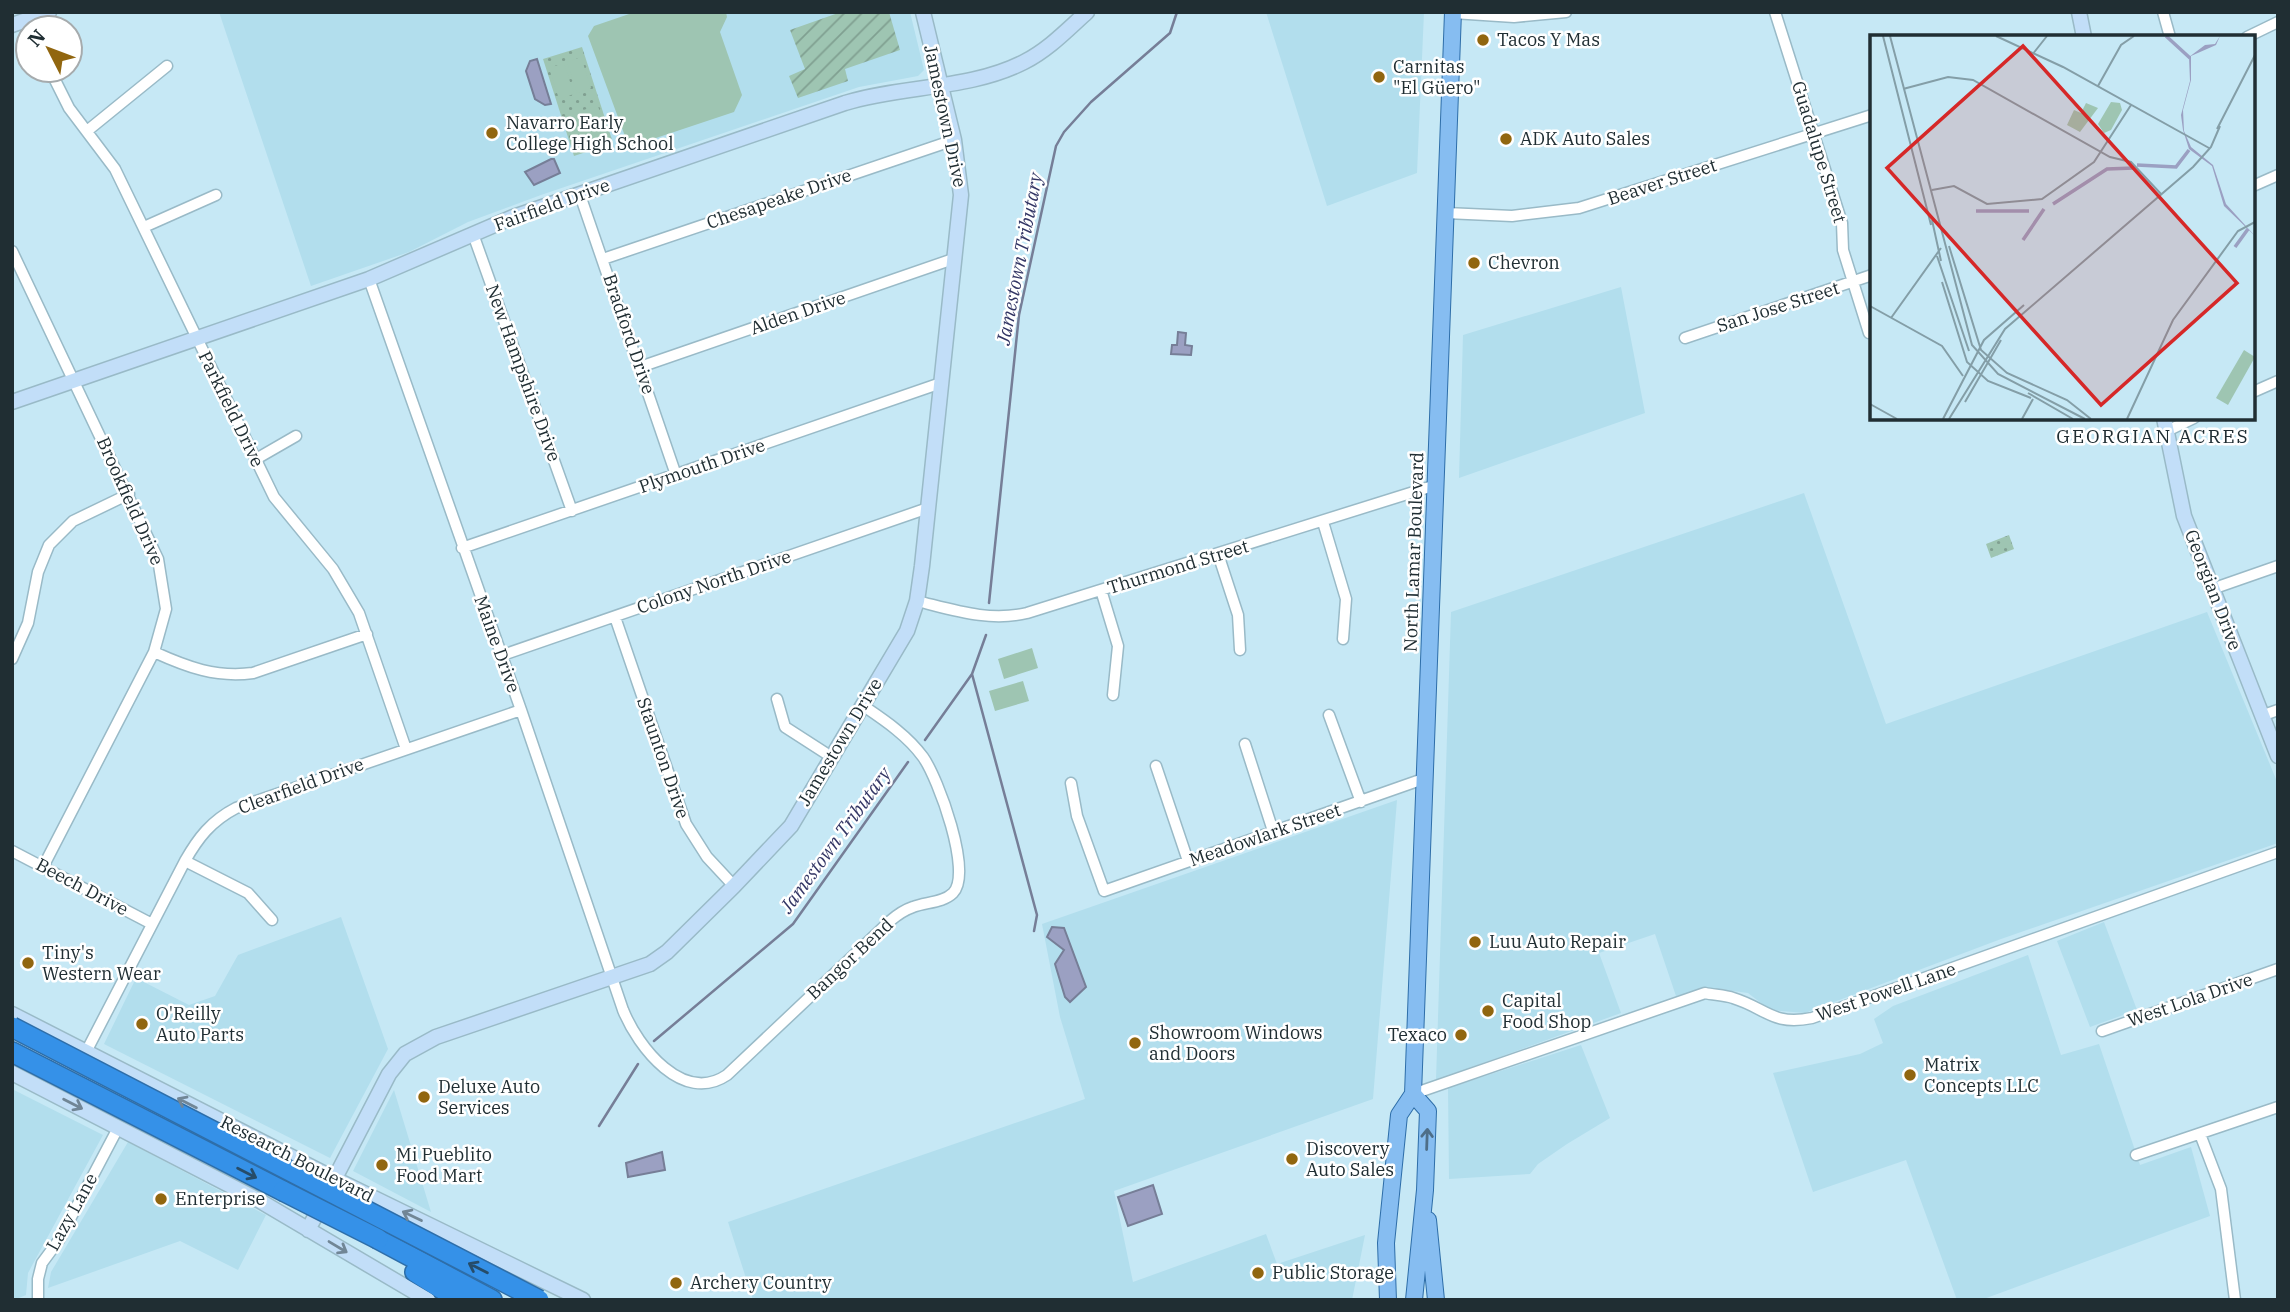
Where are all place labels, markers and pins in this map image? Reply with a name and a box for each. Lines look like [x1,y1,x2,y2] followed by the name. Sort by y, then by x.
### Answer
[1497,28,1600,51] place label: Tacos Y Mas
[1475,32,1491,48] marker: Tacos Y Mas
[1393,55,1481,99] place label: Carnitas "El Güero"
[1371,69,1387,85] marker: Carnitas "El Güero"
[506,111,674,155] place label: Navarro Early College High School
[484,125,500,141] marker: Navarro Early College High School
[1520,127,1650,150] place label: ADK Auto Sales
[1498,131,1514,147] marker: ADK Auto Sales
[1488,251,1560,274] place label: Chevron
[1466,255,1482,271] marker: Chevron
[1489,930,1626,953] place label: Luu Auto Repair
[1467,934,1483,950] marker: Luu Auto Repair
[42,941,161,985] place label: Tiny's Western Wear
[20,955,36,971] marker: Tiny's Western Wear
[1502,989,1591,1033] place label: Capital Food Shop
[156,1002,244,1046] place label: O'Reilly Auto Parts
[1480,1003,1496,1019] marker: Capital Food Shop
[134,1016,150,1032] marker: O'Reilly Auto Parts
[1149,1021,1323,1065] place label: Showroom Windows and Doors
[1387,1023,1447,1046] place label: Texaco
[1453,1027,1469,1043] marker: Texaco
[1127,1035,1143,1051] marker: Showroom Windows and Doors
[1924,1053,2039,1097] place label: Matrix Concepts LLC
[1902,1067,1918,1083] marker: Matrix Concepts LLC
[438,1075,540,1119] place label: Deluxe Auto Services
[416,1089,432,1105] marker: Deluxe Auto Services
[1306,1137,1394,1181] place label: Discovery Auto Sales
[396,1143,492,1187] place label: Mi Pueblito Food Mart
[1284,1151,1300,1167] marker: Discovery Auto Sales
[374,1157,390,1173] marker: Mi Pueblito Food Mart
[175,1187,265,1210] place label: Enterprise
[153,1191,169,1207] marker: Enterprise
[1272,1261,1394,1284] place label: Public Storage
[1250,1265,1266,1281] marker: Public Storage
[690,1271,832,1294] place label: Archery Country
[668,1275,684,1291] marker: Archery Country

